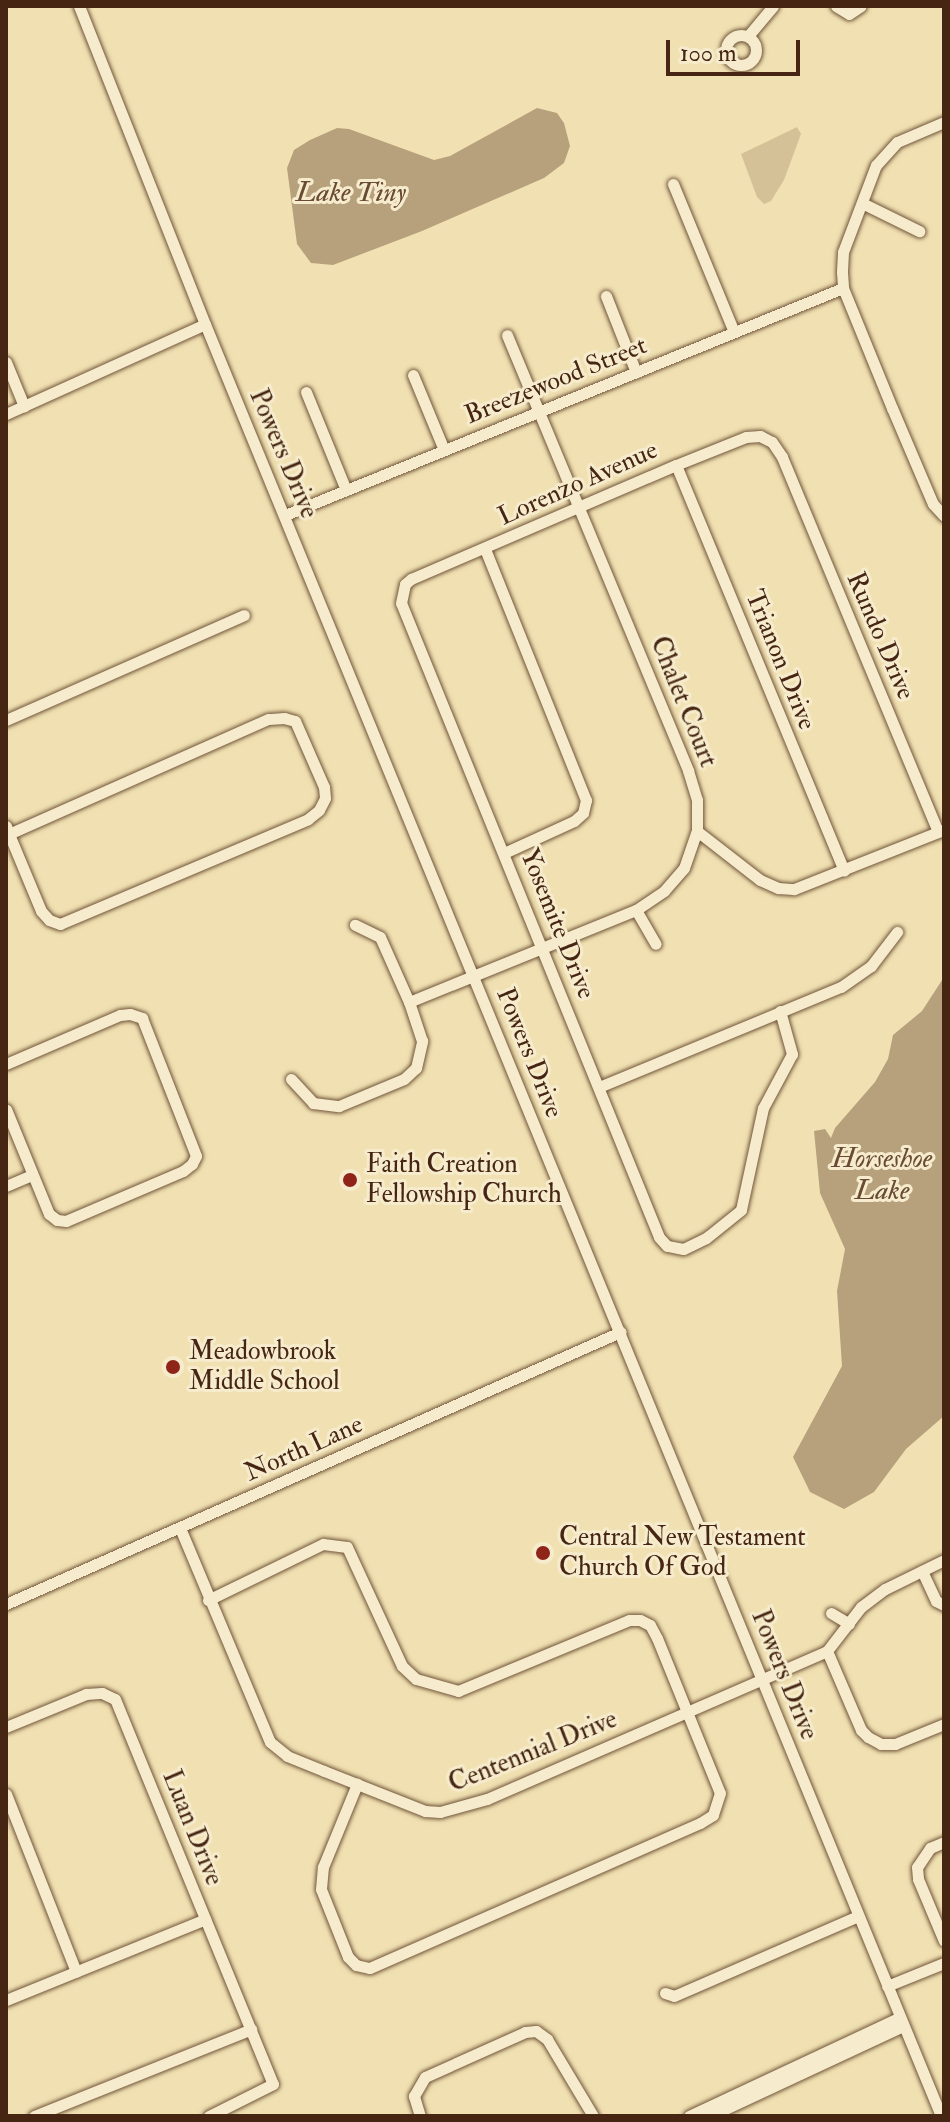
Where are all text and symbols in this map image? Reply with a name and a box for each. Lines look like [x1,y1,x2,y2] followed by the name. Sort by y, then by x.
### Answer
[670,24,804,74] scale bar
[680,38,737,69] text: 100 m
[296,176,406,210] water label: Lake Tiny
[460,330,652,432] street label: Breezewood Street
[242,385,324,523] street label: Powers Drive
[493,435,663,533] street label: Lorenzo Avenue
[839,568,921,704] street label: Rundo Drive
[738,586,822,734] street label: Trianon Drive
[643,632,723,772] street label: Chalet Court
[513,845,601,1003] street label: Yosemite Drive
[489,984,569,1122] street label: Powers Drive
[832,1142,932,1208] water label: Horseshoe Lake
[366,1149,562,1210] place label: Faith Creation Fellowship Church
[341,1171,359,1189] marker: Faith Creation Fellowship Church
[189,1336,340,1398] place label: Meadowbrook Middle School
[164,1358,182,1376] marker: Meadowbrook Middle School
[240,1409,368,1489] street label: North Lane
[559,1522,806,1584] place label: Central New Testament Church Of God
[534,1544,552,1562] marker: Central New Testament Church Of God
[744,1606,824,1744] street label: Powers Drive
[444,1704,622,1800] street label: Centennial Drive
[155,1766,229,1890] street label: Luan Drive

